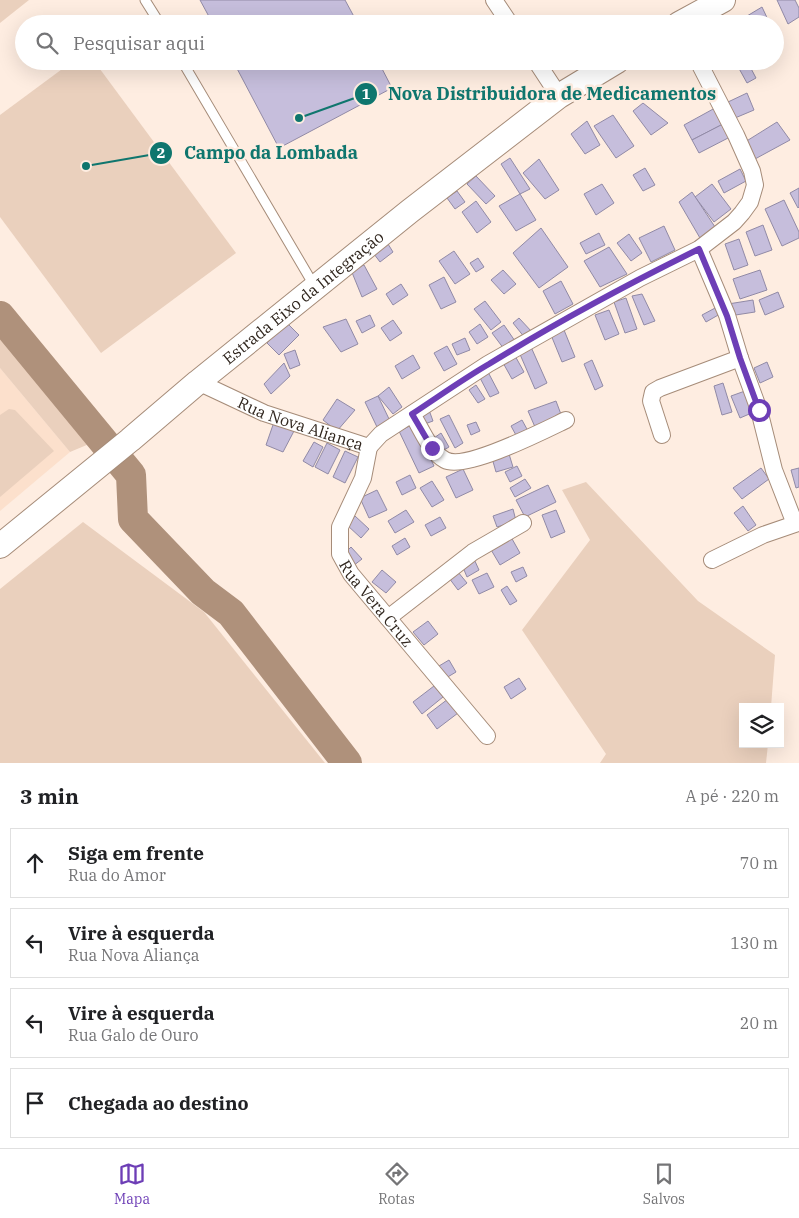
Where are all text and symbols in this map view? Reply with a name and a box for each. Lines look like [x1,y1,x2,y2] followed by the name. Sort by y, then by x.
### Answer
[15,15,784,70] search box
[33,29,61,57] icon: search
[73,31,205,55] text: Pesquisar aqui
[353,78,726,111] callout: Nova Distribuidora de Medicamentos
[388,82,716,105] text: Nova Distribuidora de Medicamentos
[361,84,371,103] text: 1
[149,136,368,169] callout: Campo da Lombada
[184,141,358,164] text: Campo da Lombada
[156,143,166,162] text: 2
[218,226,388,368] street label: Estrada Eixo da Integração
[235,392,366,455] street label: Rua Nova Aliança
[748,399,771,422] route start
[421,437,444,460] route end
[335,556,418,651] street label: Rua Vera Cruz
[739,703,784,748] map controls
[739,703,784,748] button: layers
[20,782,79,810] text: 3 min
[685,786,779,806] text: A pé · 220 m
[68,841,204,865] text: Siga em frente
[21,849,49,877] icon: ahead
[740,853,778,873] text: 70 m
[68,865,166,885] text: Rua do Amor
[68,921,215,945] text: Vire à esquerda
[21,929,49,957] icon: left
[730,933,778,953] text: 130 m
[68,945,200,965] text: Rua Nova Aliança
[68,1001,215,1025] text: Vire à esquerda
[21,1009,49,1037] icon: left
[740,1013,778,1033] text: 20 m
[68,1025,198,1045] text: Rua Galo de Ouro
[21,1089,49,1117] icon: arrive
[68,1091,249,1115] text: Chegada ao destino
[114,1160,150,1208] tab: Mapa
[378,1160,415,1208] tab: Rotas
[643,1160,685,1208] tab: Salvos

